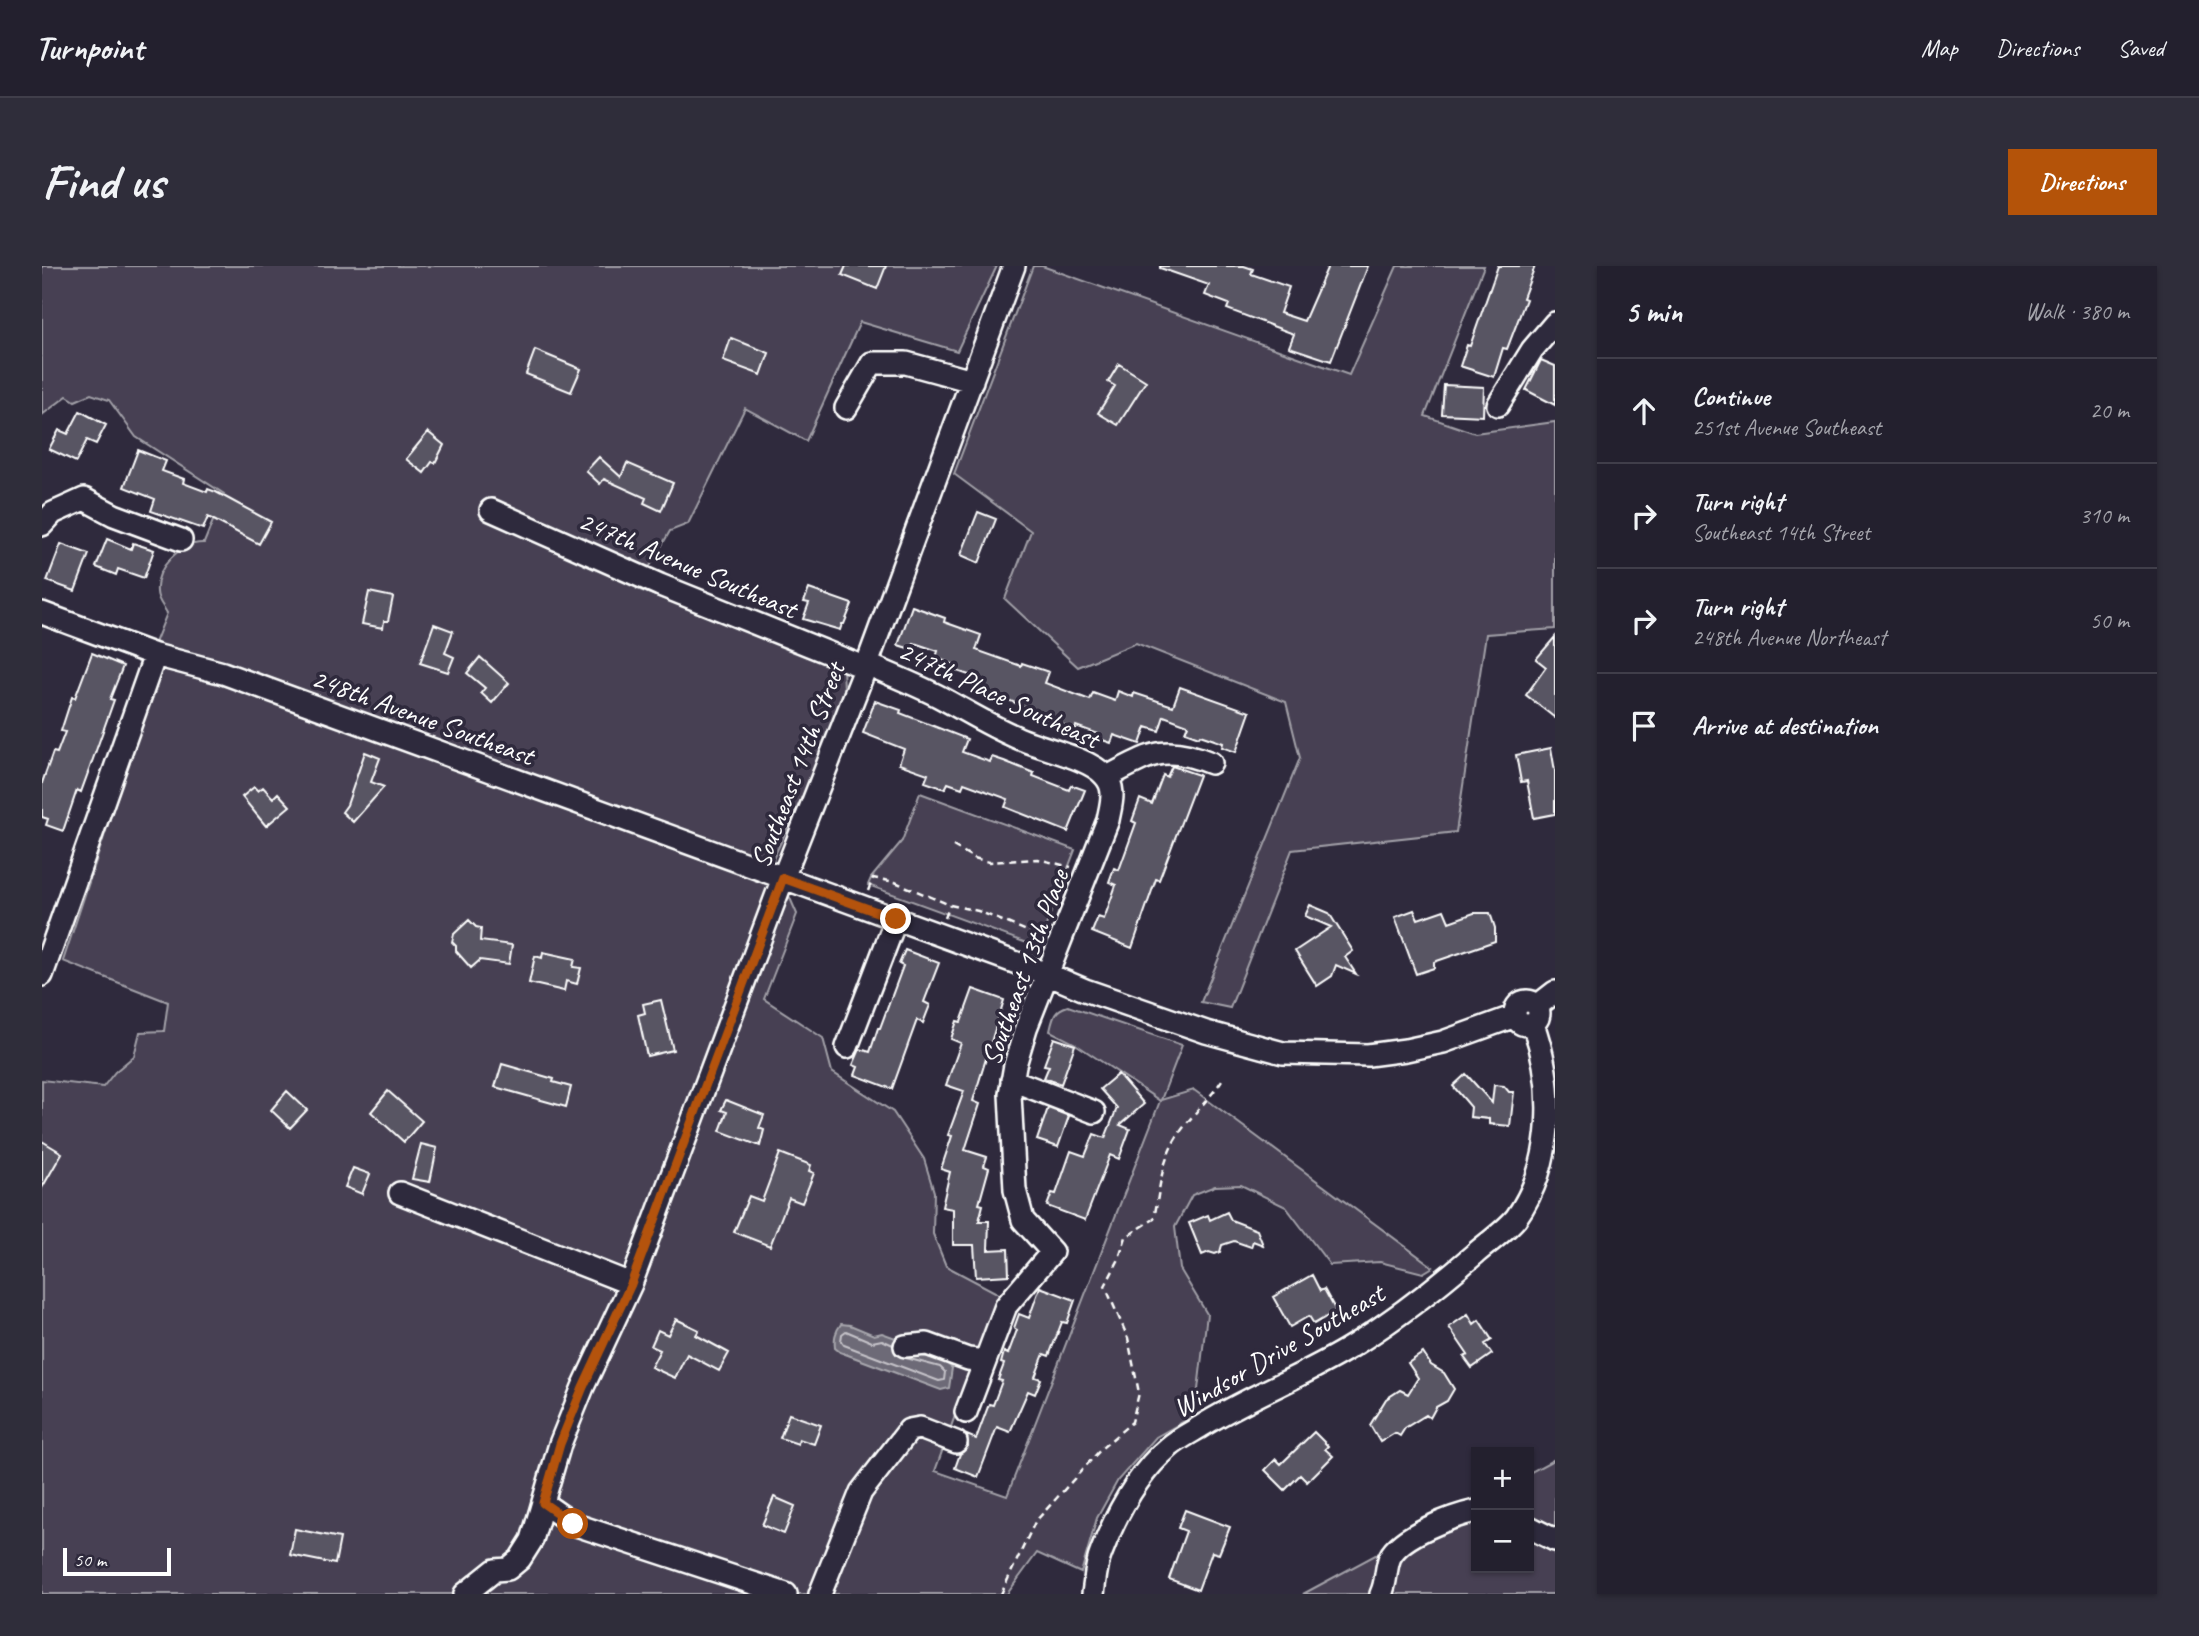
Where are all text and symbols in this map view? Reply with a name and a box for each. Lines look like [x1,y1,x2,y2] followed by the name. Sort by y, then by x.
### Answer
[35,27,143,69] text: Turnpoint
[1921,33,1958,63] text: Map
[1996,33,2079,63] text: Directions
[2117,33,2164,63] text: Saved
[2008,149,2157,215] button: Directions
[42,151,164,213] text: Find us
[1625,293,1682,331] text: 5 min
[2025,297,2129,326] text: Walk · 380 m
[1692,380,1770,413] text: Continue
[1625,392,1663,430] icon: ahead
[2090,396,2129,425] text: 20 m
[1692,413,1881,442] text: 251st Avenue Southeast
[1692,485,1783,518] text: Turn right
[1625,497,1663,535] icon: right
[2080,501,2129,530] text: 310 m
[573,503,805,627] street label: 247th Avenue Southeast
[1692,518,1870,547] text: Southeast 14th Street
[1692,590,1783,623] text: Turn right
[1625,602,1663,640] icon: right
[2090,606,2129,635] text: 50 m
[1692,623,1886,652] text: 248th Avenue Northeast
[893,633,1107,757] street label: 247th Place Southeast
[742,655,854,873] street label: Southeast 14th Street
[307,660,541,774] street label: 248th Avenue Southeast
[1625,707,1663,745] icon: arrive
[1692,709,1878,742] text: Arrive at destination
[973,863,1077,1070] street label: Southeast 13th Place
[880,903,911,934] route end
[1167,1274,1392,1425] street label: Windsor Drive Southeast
[1471,1447,1534,1573] map controls
[1471,1447,1534,1510] button: +
[557,1508,588,1539] route start
[1471,1510,1534,1573] button: −
[63,1545,172,1577] scale bar
[74,1548,106,1572] text: 50 m

